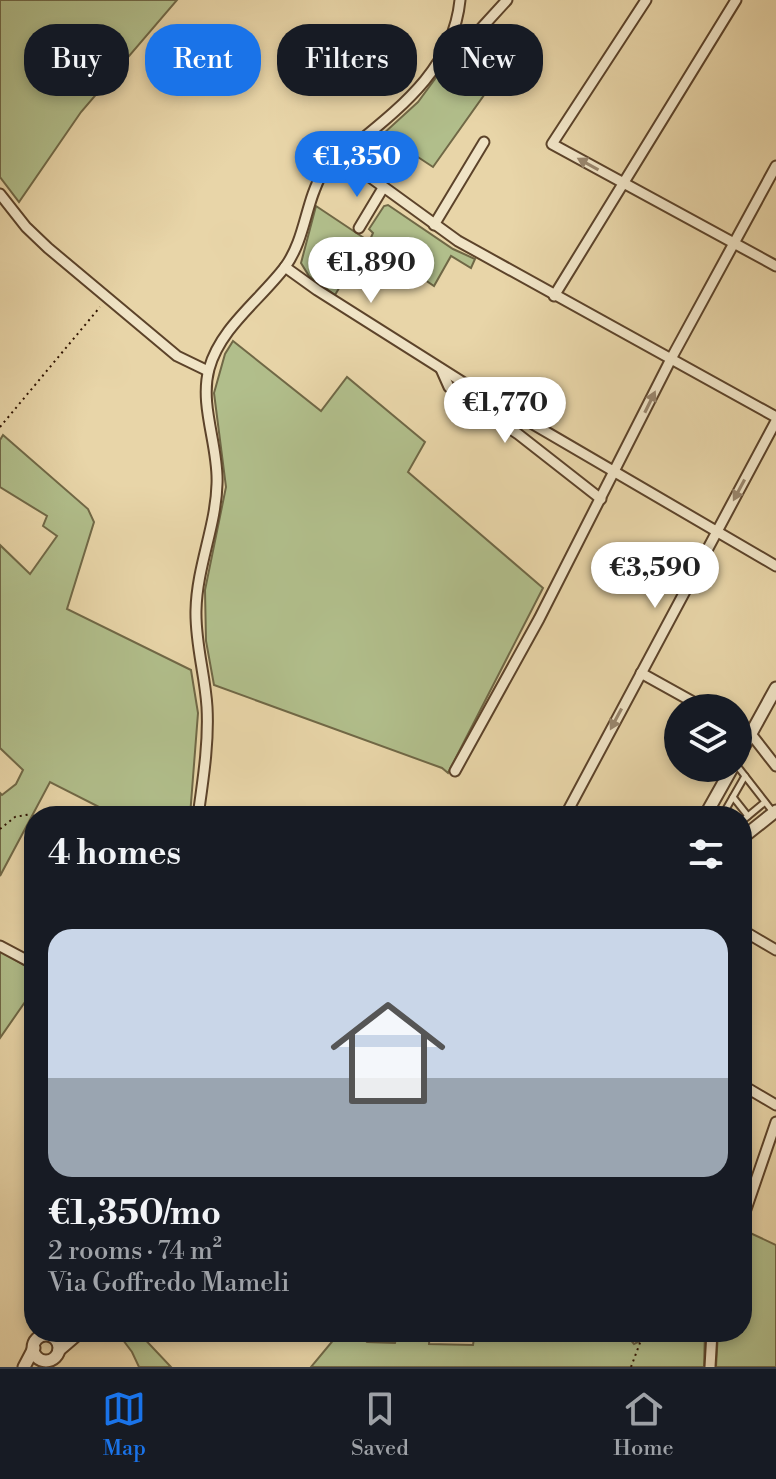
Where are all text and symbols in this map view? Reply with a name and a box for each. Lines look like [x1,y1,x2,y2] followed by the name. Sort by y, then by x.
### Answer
[24,24,129,96] chip: Buy
[145,24,261,96] chip: Rent
[277,24,417,96] chip: Filters
[433,24,543,96] chip: New
[292,131,422,199] pin: €1,350
[313,141,401,173] text: €1,350
[577,157,599,171] one-way arrow
[306,237,436,305] pin: €1,890
[326,247,416,279] text: €1,890
[440,377,570,445] pin: €1,770
[462,387,548,419] text: €1,770
[643,391,656,414] one-way arrow
[732,478,746,501] one-way arrow
[590,542,720,610] pin: €3,590
[609,552,701,584] text: €3,590
[664,694,752,782] map controls
[664,694,752,782] button: layers
[610,708,624,730] one-way arrow
[684,832,728,876] icon: filters
[48,833,181,875] text: 4 homes
[316,981,460,1125] icon: home
[48,1193,221,1235] text: €1,350/mo
[48,1235,222,1267] text: 2 rooms · 74 m²
[48,1267,290,1299] text: Via Goffredo Mameli
[102,1387,146,1462] tab: Map
[351,1387,409,1462] tab: Saved
[613,1387,674,1462] tab: Home

